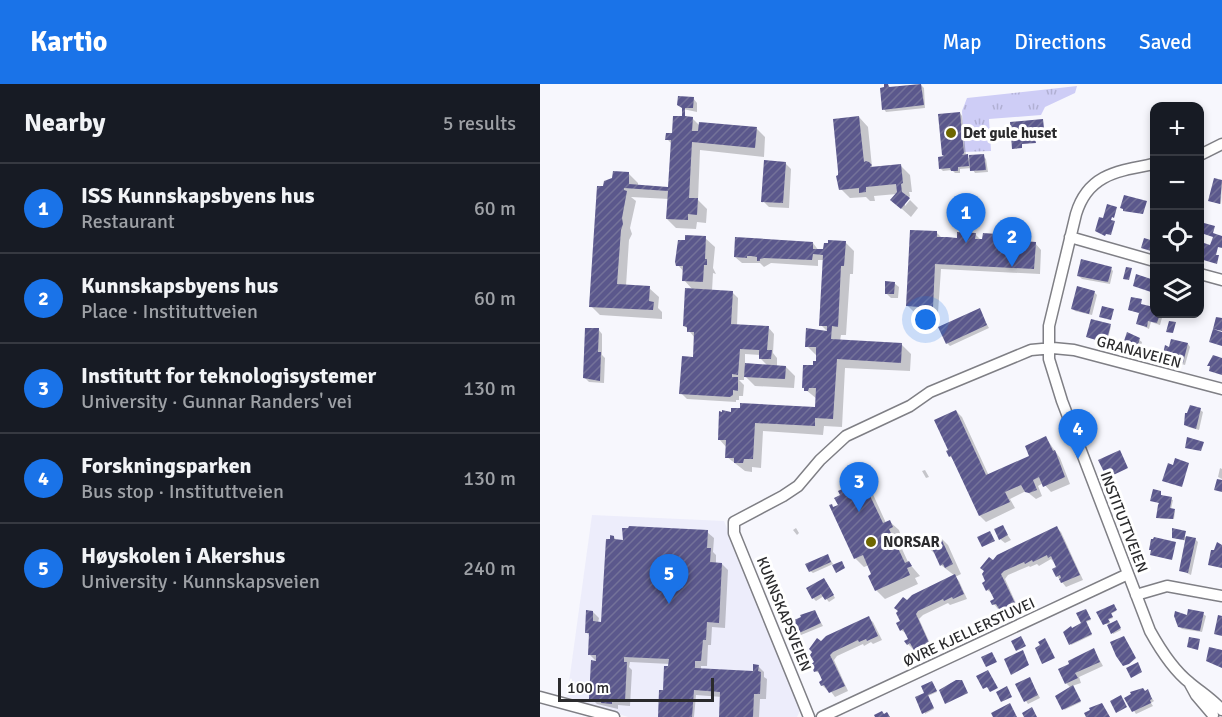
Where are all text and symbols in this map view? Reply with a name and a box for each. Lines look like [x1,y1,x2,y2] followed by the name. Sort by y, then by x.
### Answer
[30,25,107,59] text: Kartio
[943,29,981,55] text: Map
[1014,29,1106,55] text: Directions
[1139,29,1192,55] text: Saved
[1150,102,1204,318] map controls
[1150,102,1204,156] button: +
[24,107,105,139] text: Nearby
[443,111,516,136] text: 5 results
[963,124,1057,142] place label: Det gule huset
[944,126,958,140] marker: Det gule huset
[1150,156,1204,210] button: −
[81,182,315,209] text: ISS Kunnskapsbyens hus
[946,194,986,243] pin: 1
[38,196,49,221] text: 1
[474,196,516,221] text: 60 m
[81,209,175,234] text: Restaurant
[1150,210,1204,264] button: locate
[992,218,1032,267] pin: 2
[1150,264,1204,318] button: layers
[81,272,278,299] text: Kunnskapsbyens hus
[38,286,49,311] text: 2
[474,286,516,311] text: 60 m
[81,299,258,324] text: Place · Instituttveien
[911,305,940,334] your location
[1095,332,1183,372] street label: GRANAVEIEN
[81,362,376,389] text: Institutt for teknologisystemer
[38,376,49,401] text: 3
[463,376,516,401] text: 130 m
[81,389,352,414] text: University · Gunnar Randers' vei
[1058,410,1098,459] pin: 4
[81,452,252,479] text: Forskningsparken
[840,462,878,512] pin: 3
[38,466,49,491] text: 4
[463,466,516,491] text: 130 m
[1096,469,1152,575] street label: INSTITUTTVEIEN
[81,479,284,504] text: Bus stop · Instituttveien
[883,533,940,551] place label: NORSAR
[864,535,878,549] marker: NORSAR
[81,542,285,569] text: Høyskolen i Akershus
[650,554,688,604] pin: 5
[753,554,815,674] street label: KUNNSKAPSVEIEN
[38,556,49,581] text: 5
[463,556,516,581] text: 240 m
[81,569,320,594] text: University · Kunnskapsveien
[900,594,1038,670] street label: ØVRE KJELLERSTUVEI
[558,675,714,702] scale bar
[567,678,609,698] text: 100 m

